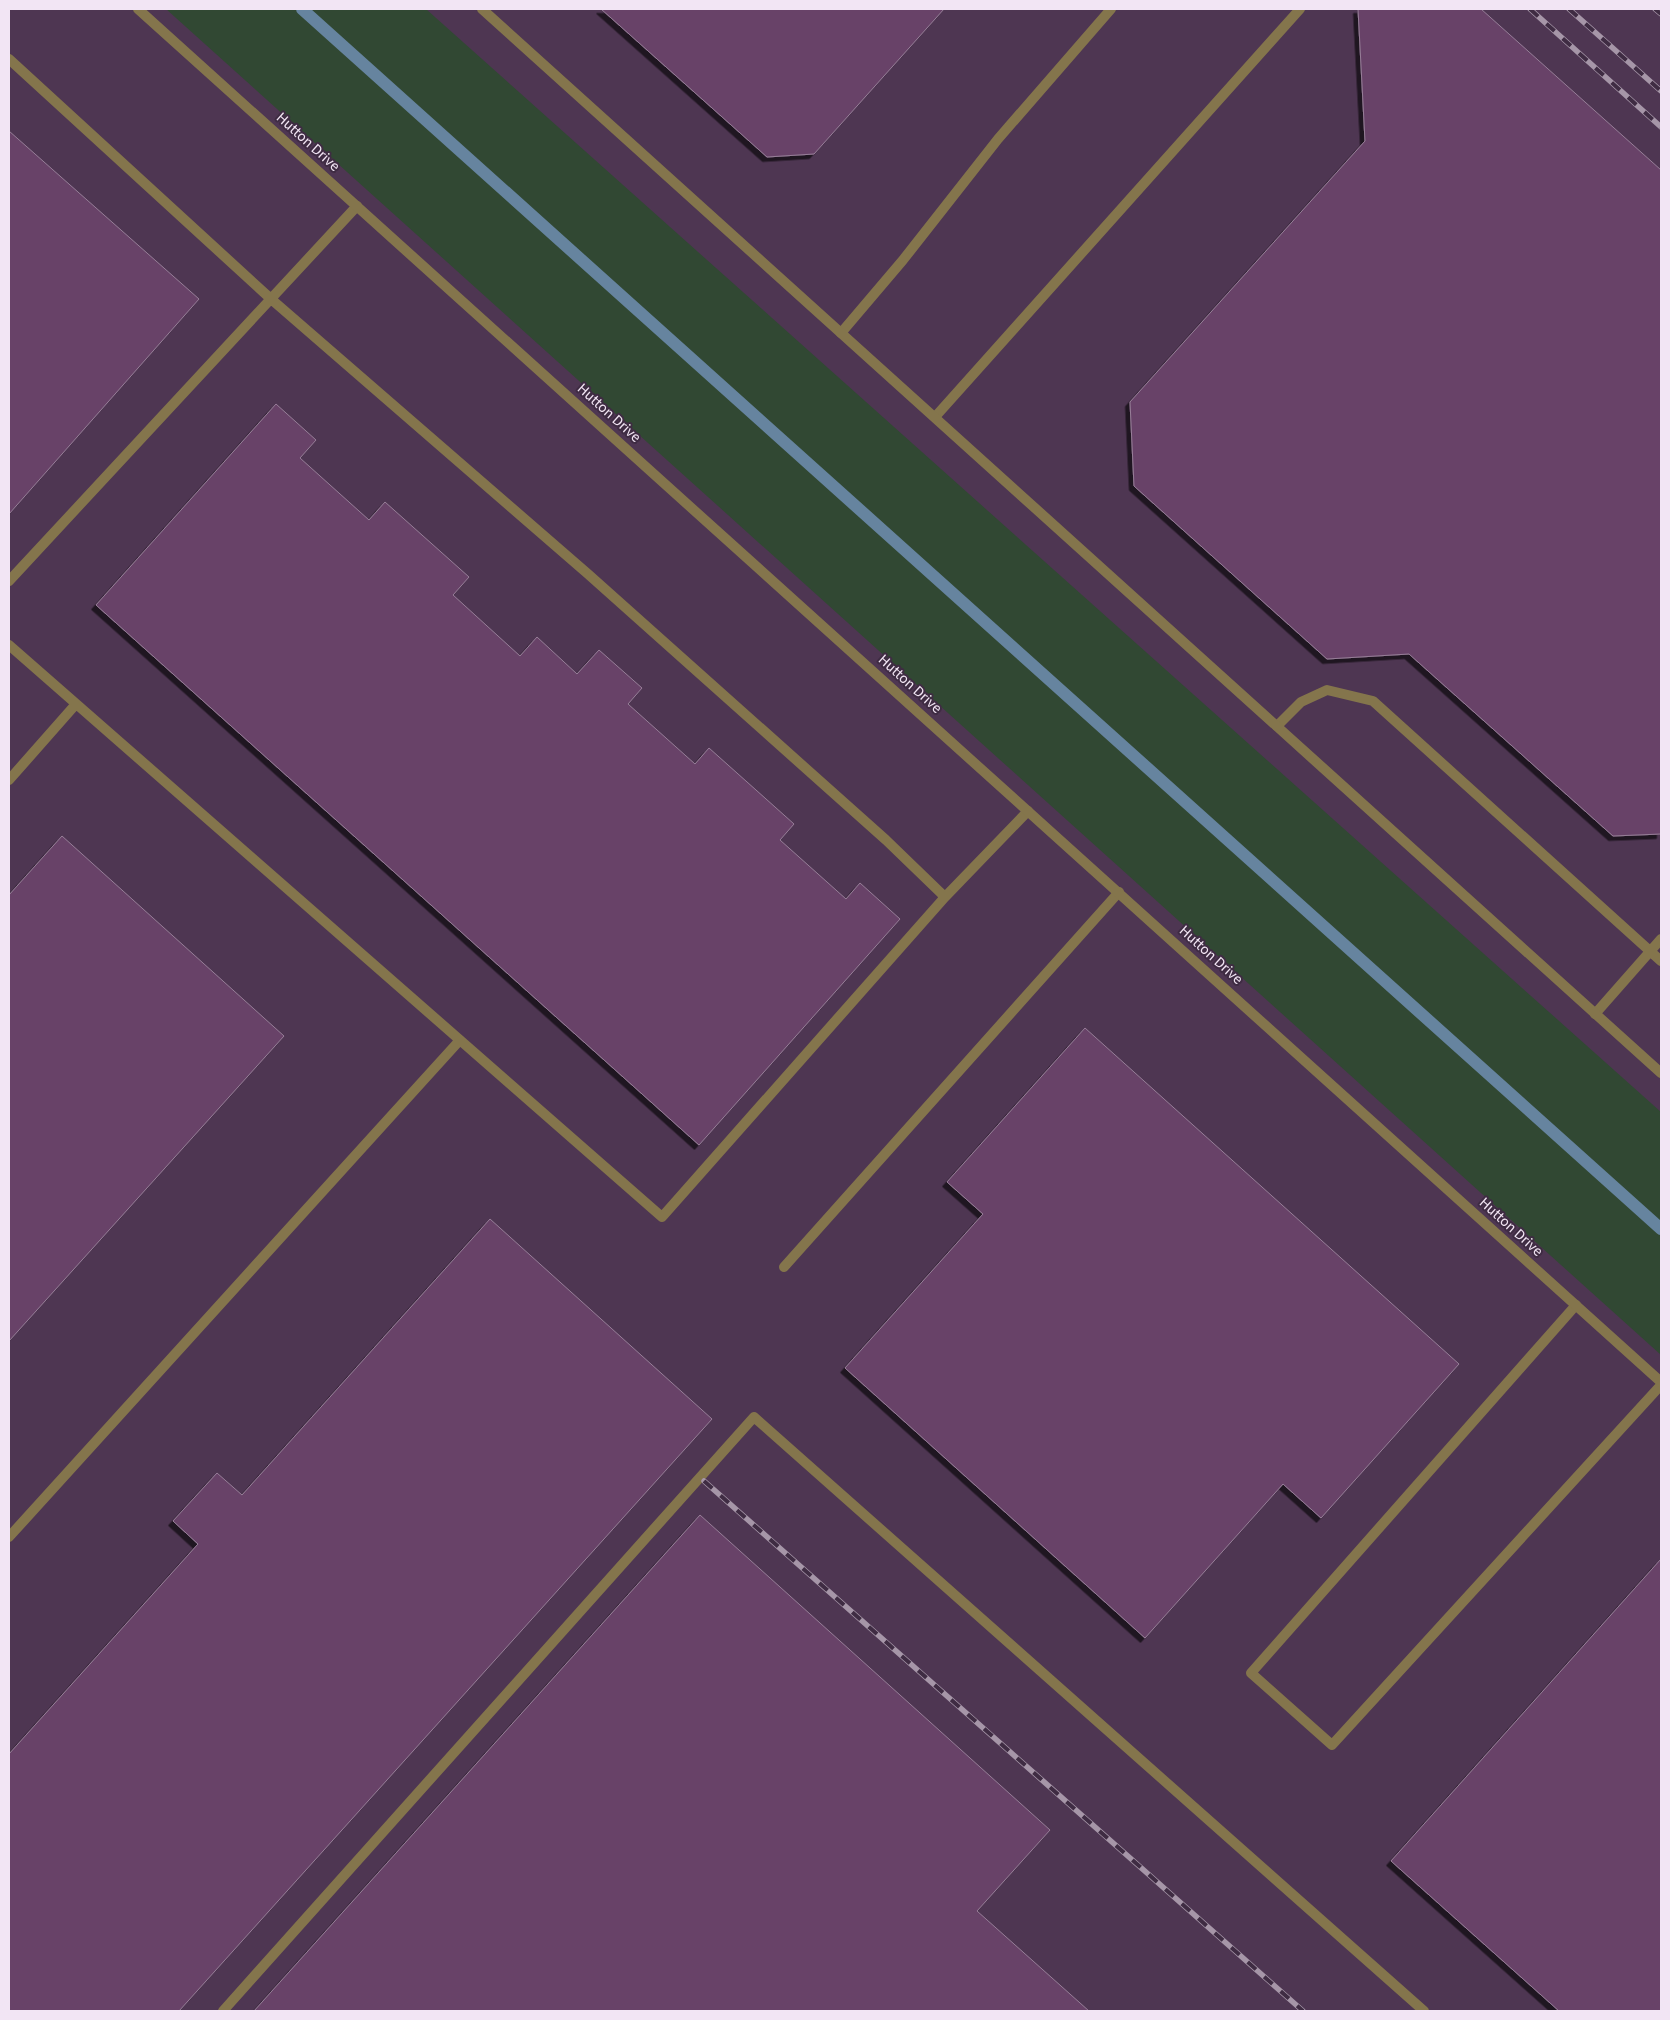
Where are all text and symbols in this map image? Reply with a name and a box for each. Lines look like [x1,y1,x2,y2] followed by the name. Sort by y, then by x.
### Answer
[271,108,345,176] street label: Hutton Drive
[572,379,646,447] street label: Hutton Drive
[873,650,947,718] street label: Hutton Drive
[1174,921,1248,989] street label: Hutton Drive
[1474,1193,1548,1261] street label: Hutton Drive

